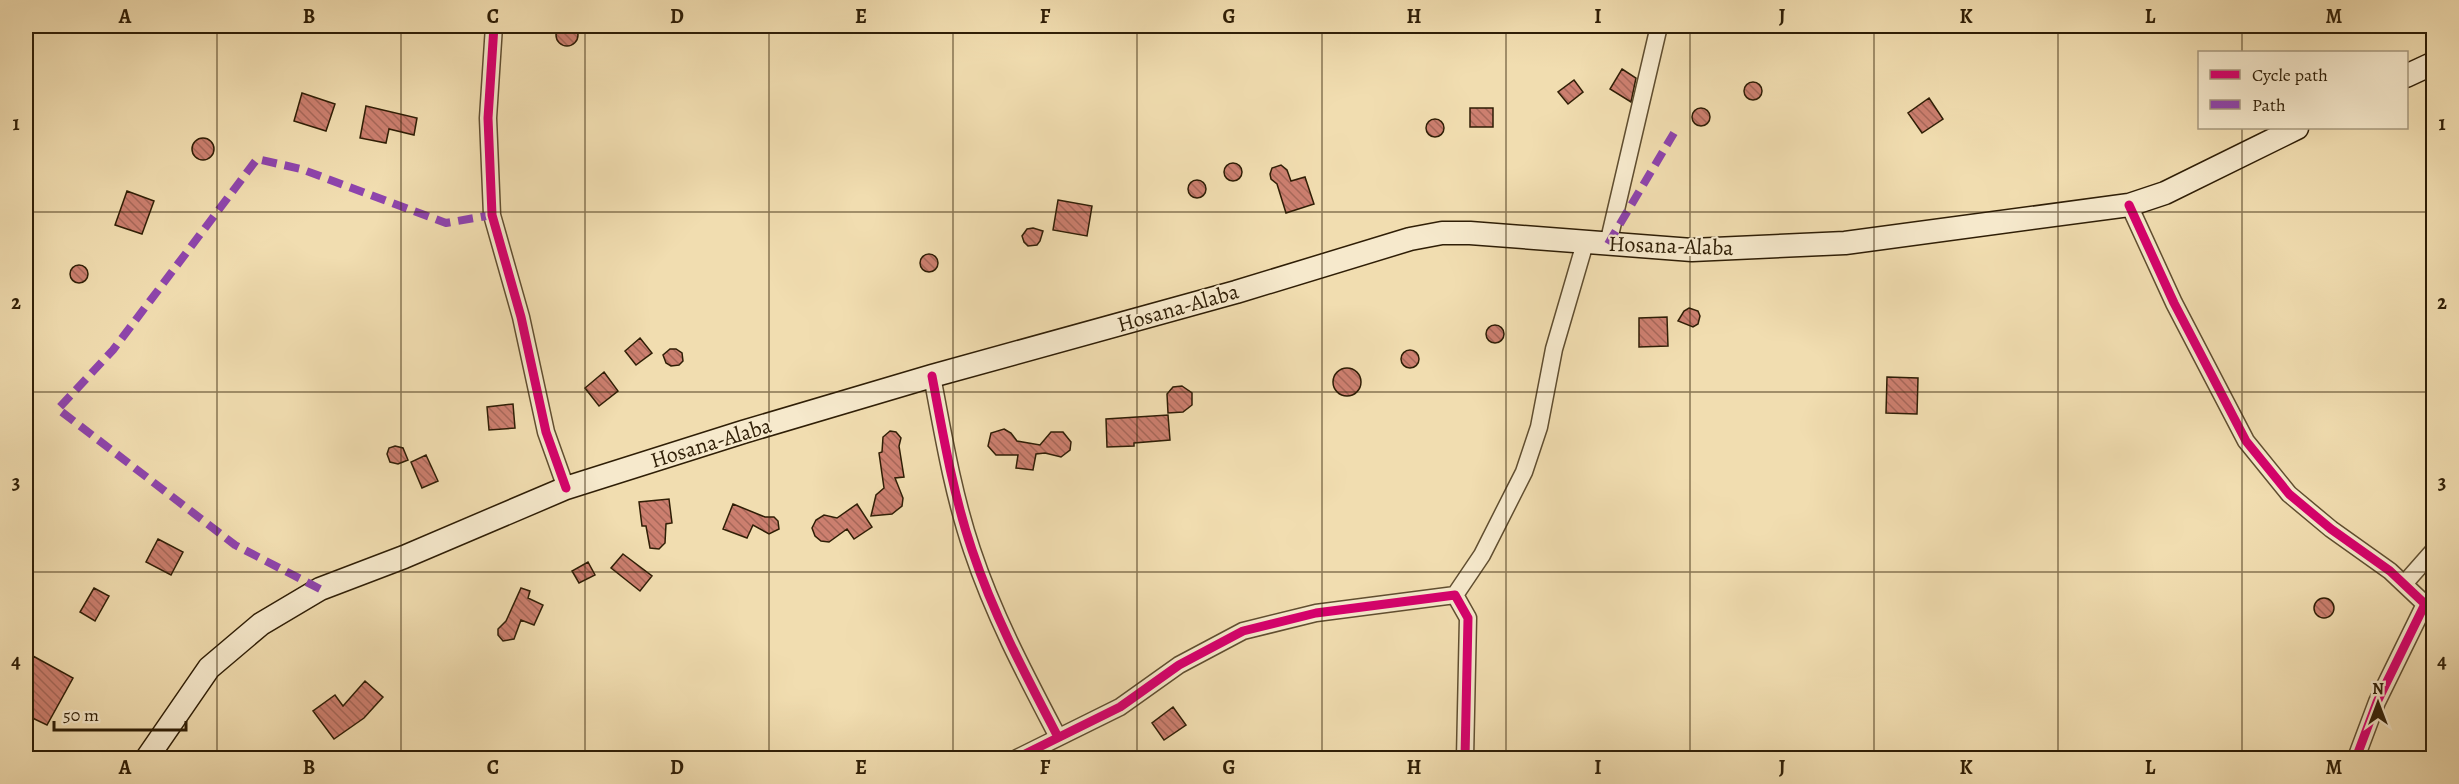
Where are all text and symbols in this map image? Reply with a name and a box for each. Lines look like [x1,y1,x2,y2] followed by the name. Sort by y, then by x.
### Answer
[118,3,132,30] text: A
[303,3,315,30] text: B
[487,3,499,30] text: C
[670,3,684,30] text: D
[855,3,867,30] text: E
[1040,3,1051,30] text: F
[1222,3,1236,30] text: G
[1407,3,1422,30] text: H
[1594,3,1602,30] text: I
[1779,3,1786,30] text: J
[1959,3,1973,30] text: K
[2145,3,2156,30] text: L
[2326,3,2343,30] text: M
[2198,51,2408,129] legend
[2252,63,2328,87] text: Cycle path
[2252,93,2286,117] text: Path
[12,110,20,137] text: 1
[2438,110,2446,137] text: 1
[1608,229,1735,263] street label: Hosana-Alaba
[1114,276,1243,340] street label: Hosana-Alaba
[11,289,21,316] text: 2
[2437,289,2447,316] text: 2
[647,410,776,476] street label: Hosana-Alaba
[12,469,20,496] text: 3
[2438,469,2446,496] text: 3
[11,648,21,675] text: 4
[2437,648,2447,675] text: 4
[2348,673,2408,733] north arrow
[2372,678,2384,700] text: N
[54,694,186,732] scale bar
[63,703,99,727] text: 50 m
[118,754,132,781] text: A
[303,754,315,781] text: B
[487,754,499,781] text: C
[670,754,684,781] text: D
[855,754,867,781] text: E
[1040,754,1051,781] text: F
[1222,754,1236,781] text: G
[1407,754,1422,781] text: H
[1594,754,1602,781] text: I
[1779,754,1786,781] text: J
[1959,754,1973,781] text: K
[2145,754,2156,781] text: L
[2326,754,2343,781] text: M

